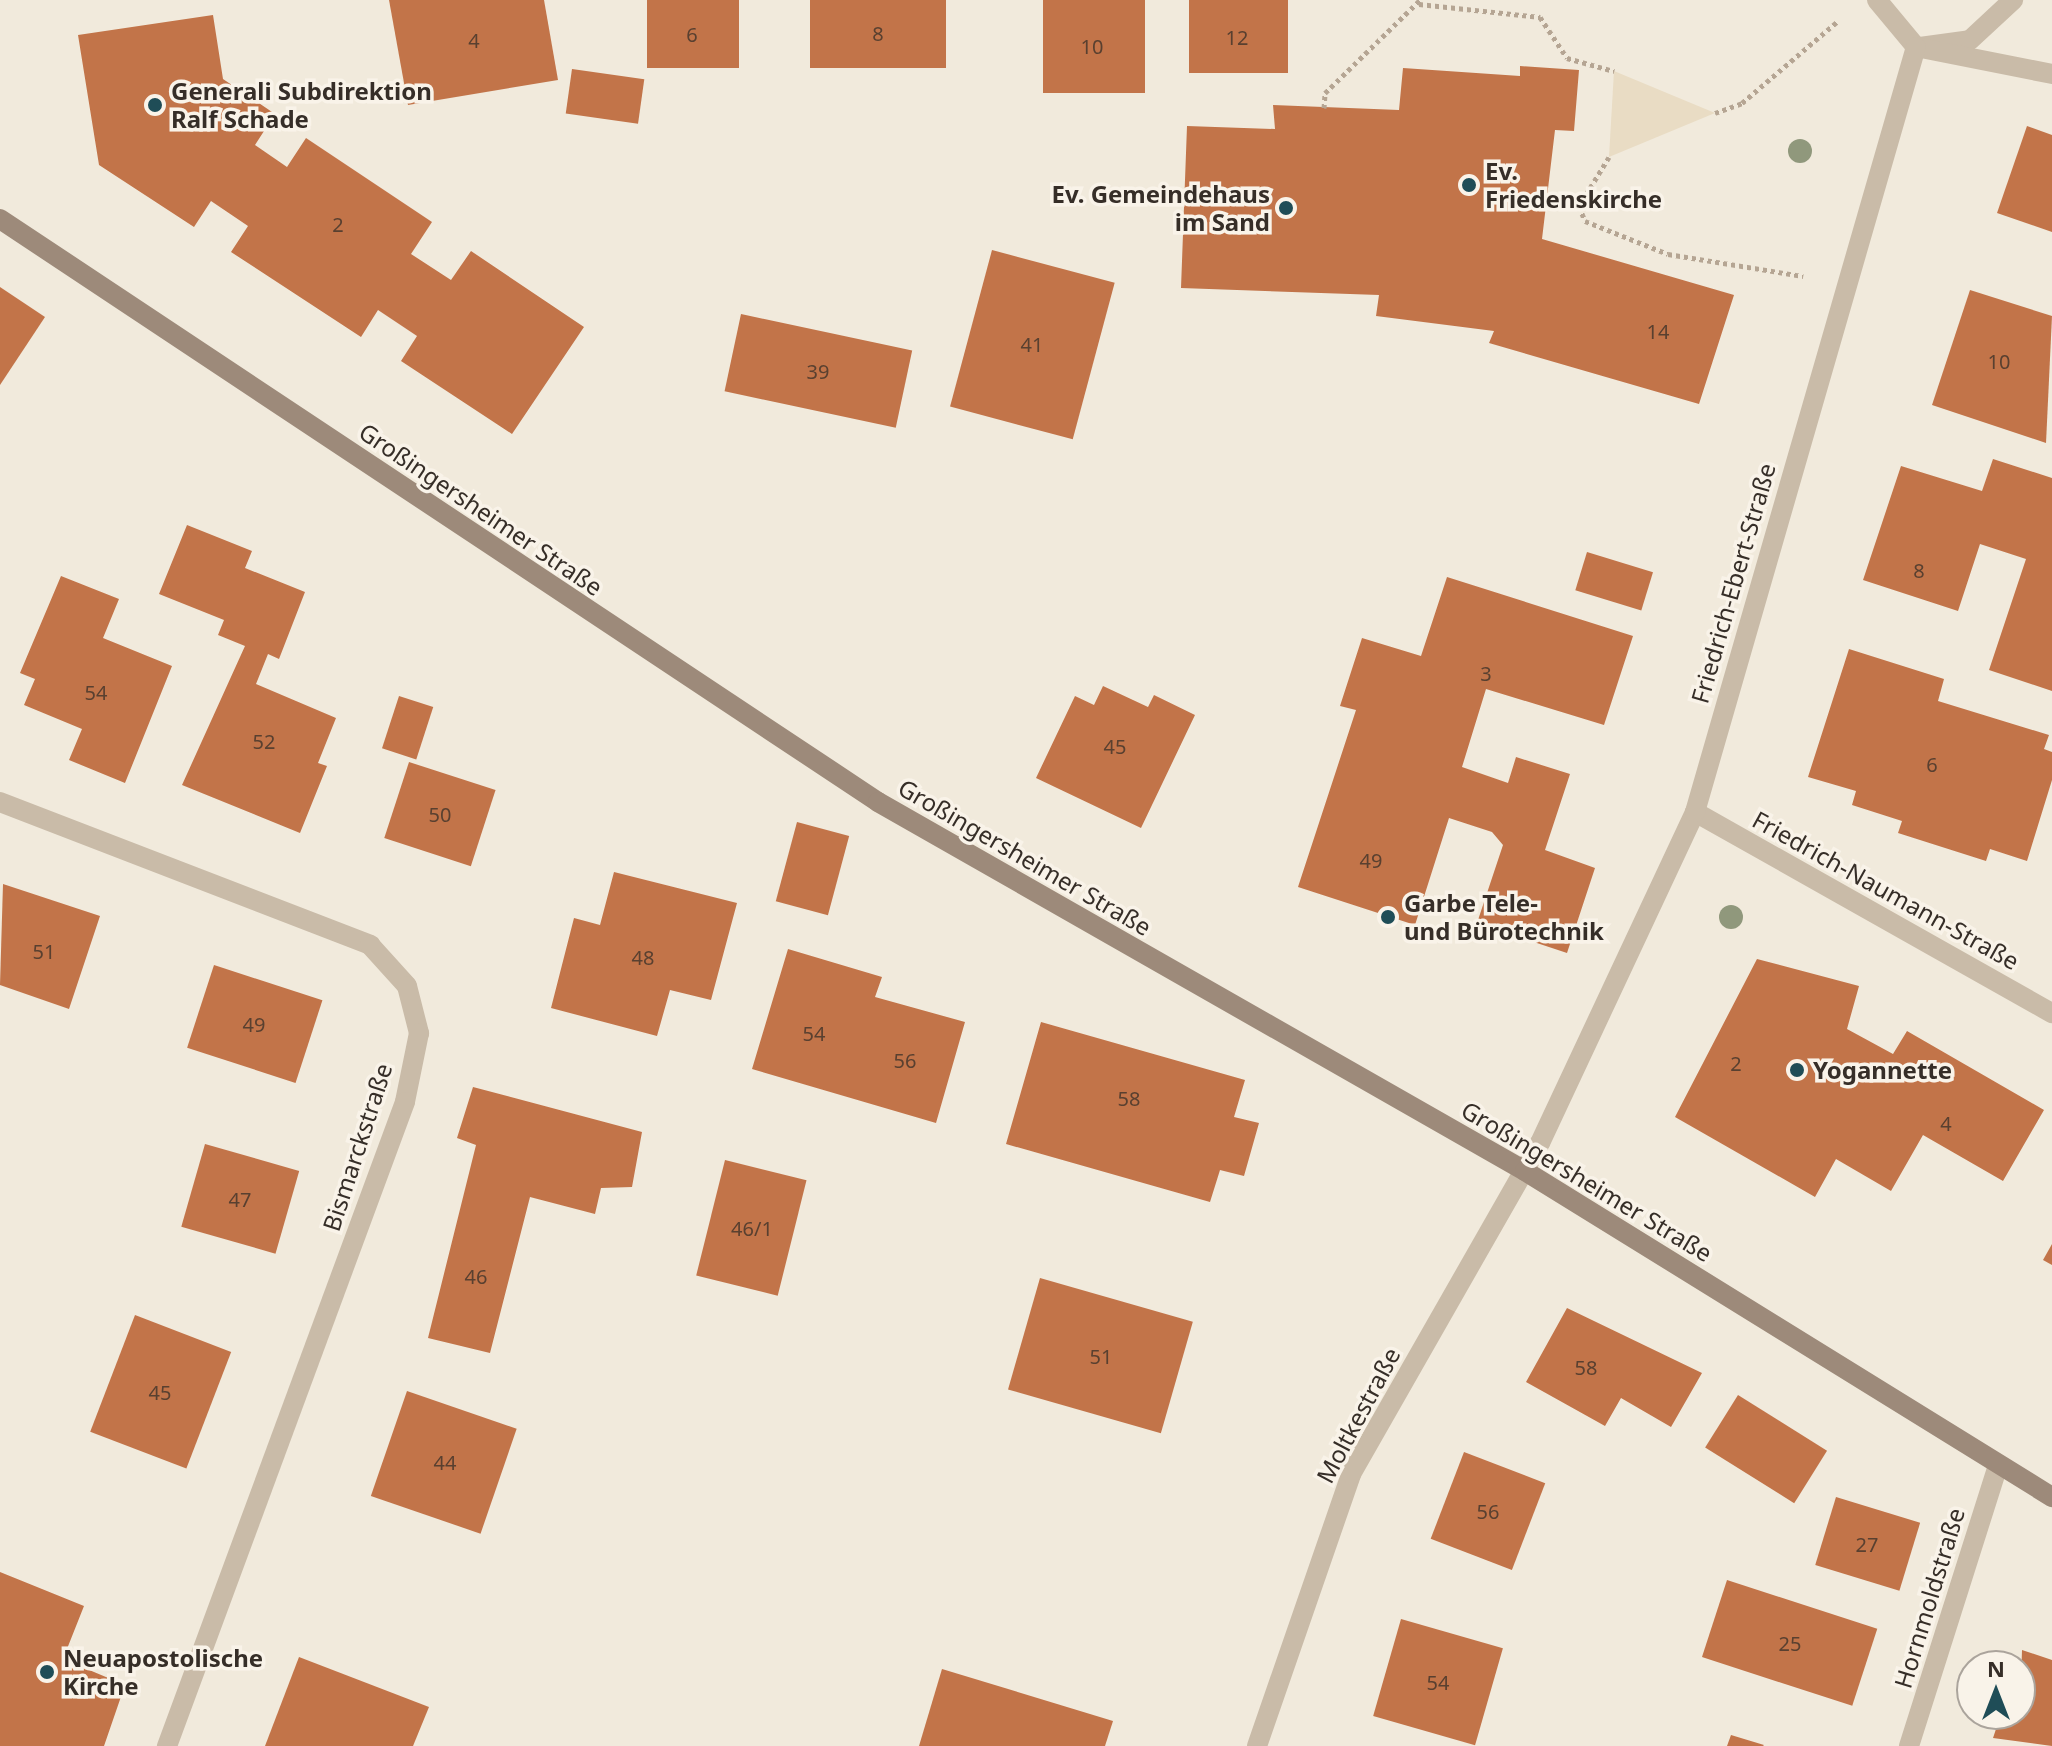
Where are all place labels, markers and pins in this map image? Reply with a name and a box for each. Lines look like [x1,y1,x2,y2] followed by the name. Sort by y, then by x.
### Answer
[171,77,432,133] place label: Generali Subdirektion Ralf Schade
[146,96,164,114] marker: Generali Subdirektion Ralf Schade
[1485,157,1662,213] place label: Ev. Friedenskirche
[1460,176,1478,194] marker: Ev. Friedenskirche
[1052,180,1270,236] place label: Ev. Gemeindehaus im Sand
[1277,199,1295,217] marker: Ev. Gemeindehaus im Sand
[1404,889,1604,945] place label: Garbe Tele- und Bürotechnik
[1379,908,1397,926] marker: Garbe Tele- und Bürotechnik
[1813,1056,1952,1084] place label: Yogannette
[1788,1061,1806,1079] marker: Yogannette
[63,1644,263,1700] place label: Neuapostolische Kirche
[38,1663,56,1681] marker: Neuapostolische Kirche

